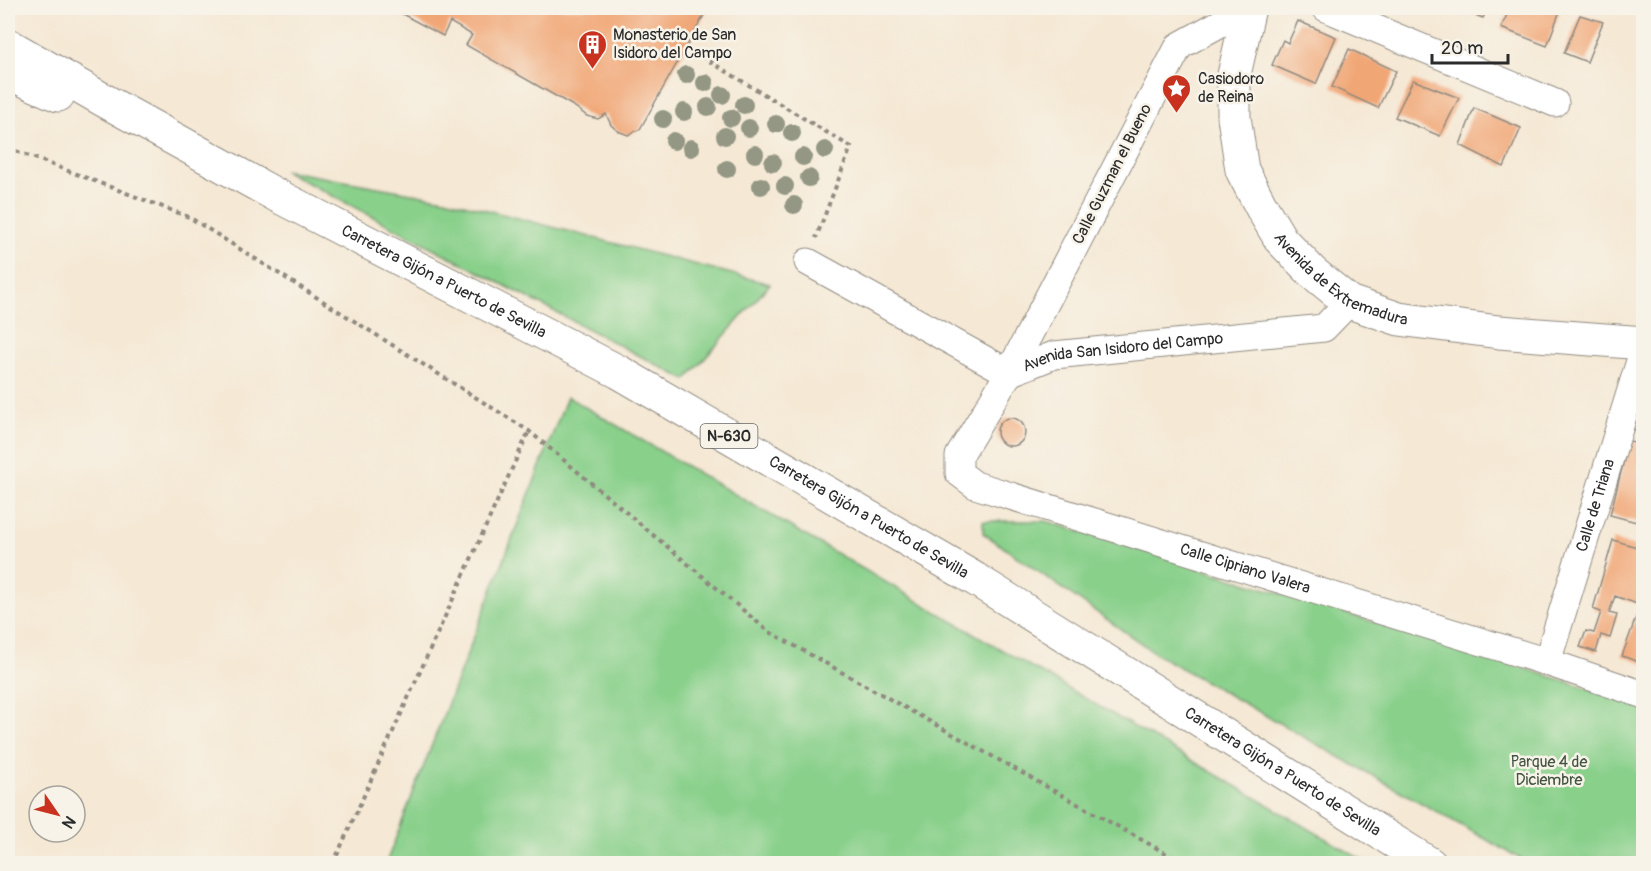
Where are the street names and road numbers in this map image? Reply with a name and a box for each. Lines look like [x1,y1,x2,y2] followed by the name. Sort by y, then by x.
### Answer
[1068,100,1156,248] street label: Calle Guzman el Bueno
[338,220,550,343] street label: Carretera Gijón a Puerto de Sevilla
[1269,229,1409,330] street label: Avenida de Extremadura
[1020,328,1224,376] street label: Avenida San Isidoro del Campo
[700,424,758,448] road number: N-630
[765,451,972,583] street label: Carretera Gijón a Puerto de Sevilla
[1572,456,1619,554] street label: Calle de Triana
[1177,539,1313,598] street label: Calle Cipriano Valera
[1181,703,1385,841] street label: Carretera Gijón a Puerto de Sevilla

